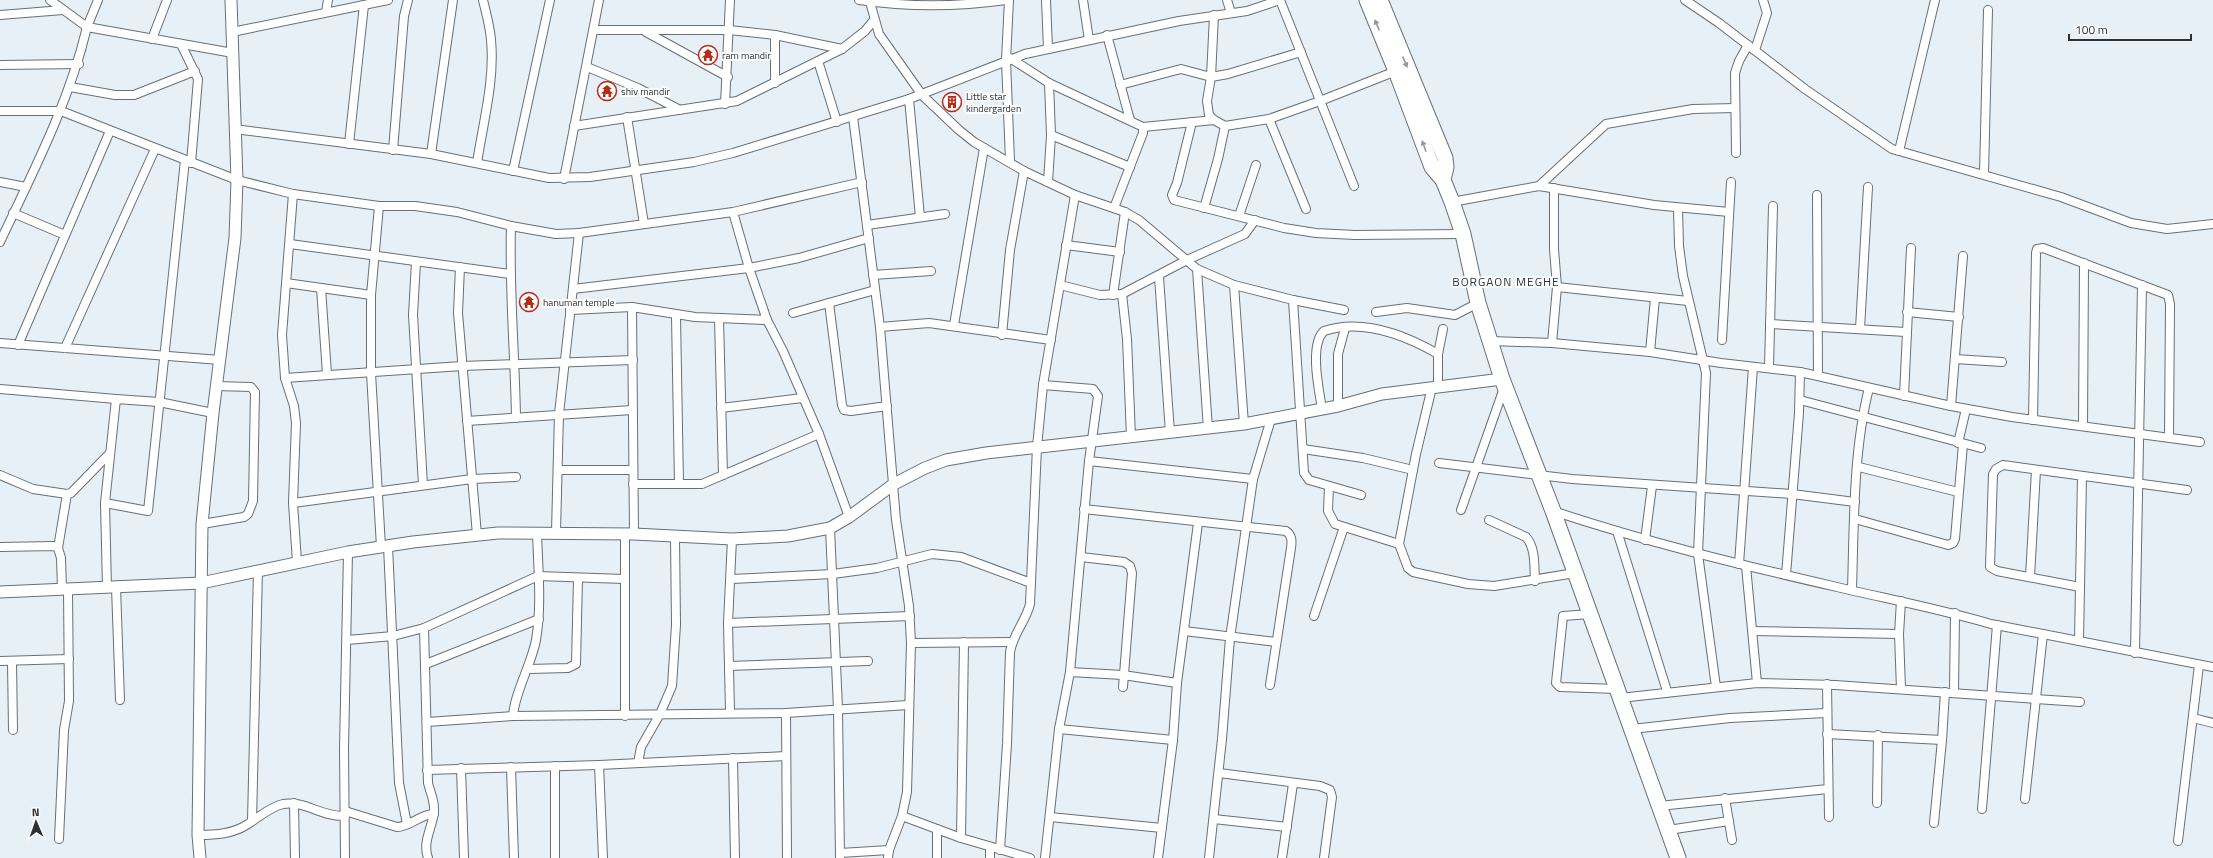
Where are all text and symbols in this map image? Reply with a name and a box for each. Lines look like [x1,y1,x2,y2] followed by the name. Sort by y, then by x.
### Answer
[2069,16,2191,42] scale bar
[1374,20,1380,31] one-way arrow
[2075,20,2108,39] text: 100 m
[697,44,719,66] temple icon: ram mandir
[722,48,771,63] place label: ram mandir
[1402,57,1408,69] one-way arrow
[596,80,618,102] temple icon: shiv mandir
[621,84,670,99] place label: shiv mandir
[966,89,1021,116] place label: Little star kindergarden
[941,91,963,113] building icon: Little star kindergarden
[1421,140,1427,152] one-way arrow
[1452,272,1560,291] district label: BORGAON MEGHE
[518,291,540,313] temple icon: hanuman temple
[543,295,615,310] place label: hanuman temple
[16,802,56,842] north arrow
[32,804,40,820] text: N

